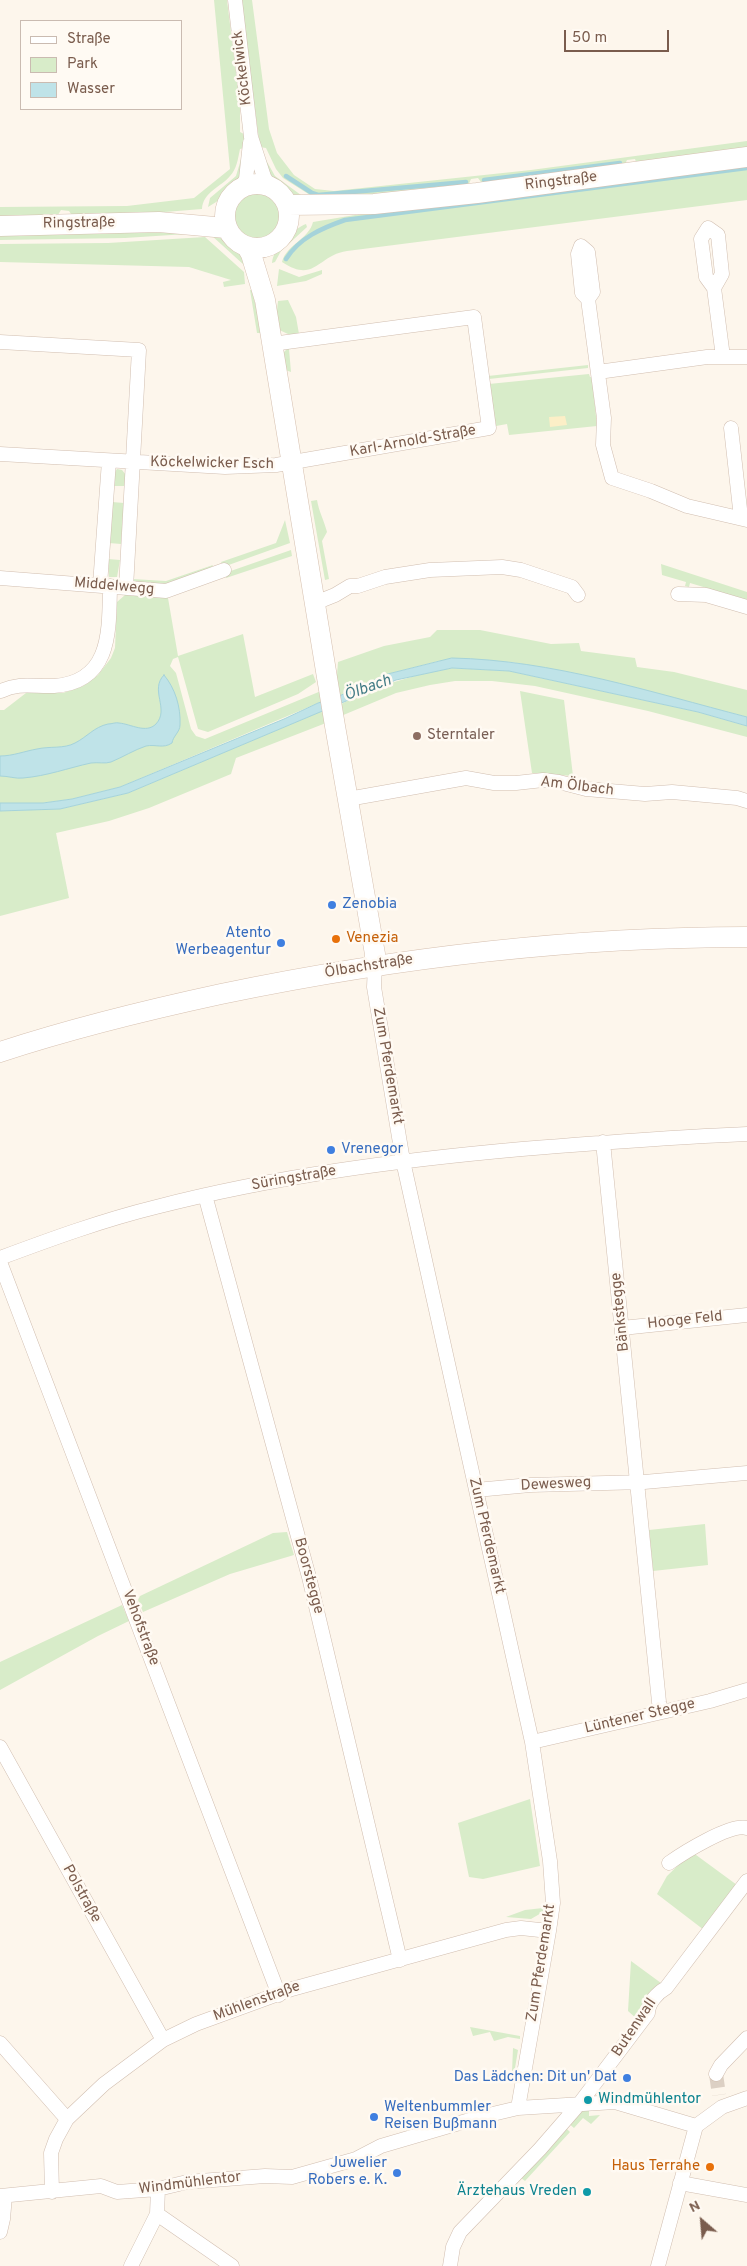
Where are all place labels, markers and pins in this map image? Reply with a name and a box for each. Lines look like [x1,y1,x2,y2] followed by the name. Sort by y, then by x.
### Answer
[427,727,495,745] place label: Sterntaler
[411,730,423,742] marker: Sterntaler
[342,896,397,914] place label: Zenobia
[326,899,338,911] marker: Zenobia
[175,925,271,960] place label: Atento Werbeagentur
[346,930,398,948] place label: Venezia
[330,933,342,945] marker: Venezia
[275,937,287,949] marker: Atento Werbeagentur
[341,1141,403,1159] place label: Vrenegor
[325,1144,337,1156] marker: Vrenegor
[454,2069,617,2087] place label: Das Lädchen: Dit un' Dat
[621,2072,633,2084] marker: Das Lädchen: Dit un' Dat
[598,2091,701,2109] place label: Windmühlentor
[582,2094,594,2106] marker: Windmühlentor
[384,2099,497,2134] place label: Weltenbummler Reisen Bußmann
[368,2111,380,2123] marker: Weltenbummler Reisen Bußmann
[308,2155,387,2190] place label: Juwelier Robers e. K.
[612,2158,700,2176] place label: Haus Terrahe
[704,2161,716,2173] marker: Haus Terrahe
[391,2167,403,2179] marker: Juwelier Robers e. K.
[456,2183,577,2201] place label: Ärztehaus Vreden
[581,2186,593,2198] marker: Ärztehaus Vreden

